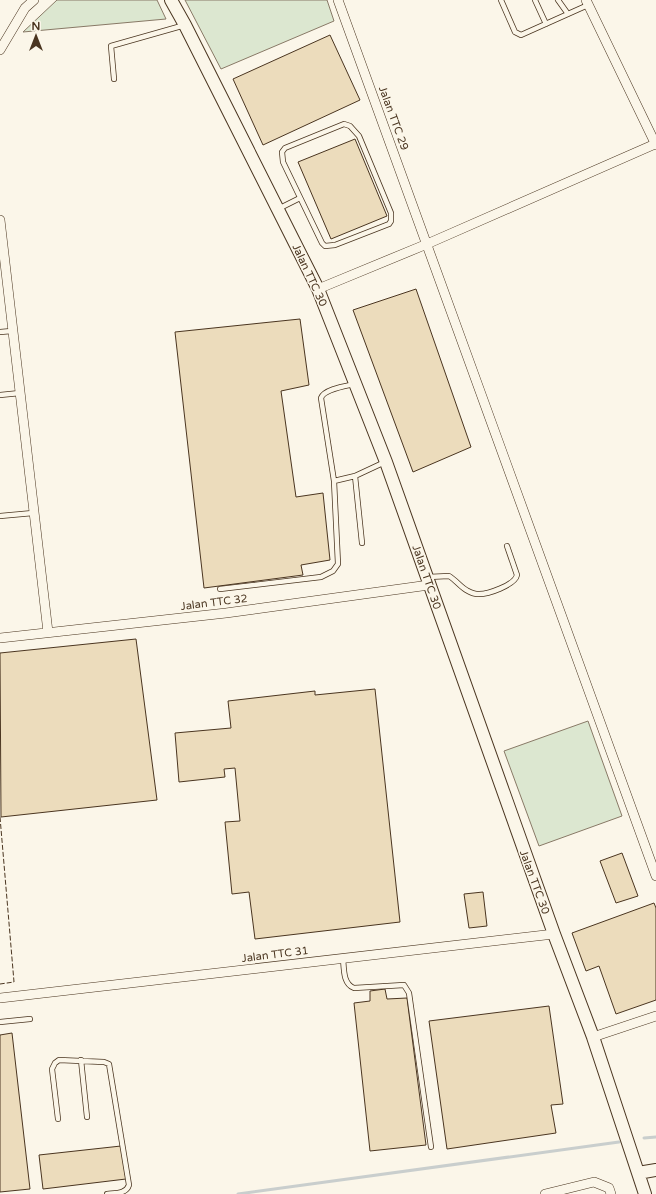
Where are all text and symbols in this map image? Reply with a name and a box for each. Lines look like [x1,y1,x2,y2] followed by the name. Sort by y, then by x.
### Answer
[16,16,56,56] north arrow
[32,20,40,33] text: N
[376,84,411,152] street label: Jalan TTC 29
[289,242,330,309] street label: Jalan TTC 30
[409,543,444,611] street label: Jalan TTC 30
[180,592,248,613] street label: Jalan TTC 32
[517,848,552,916] street label: Jalan TTC 30
[241,944,309,965] street label: Jalan TTC 31

